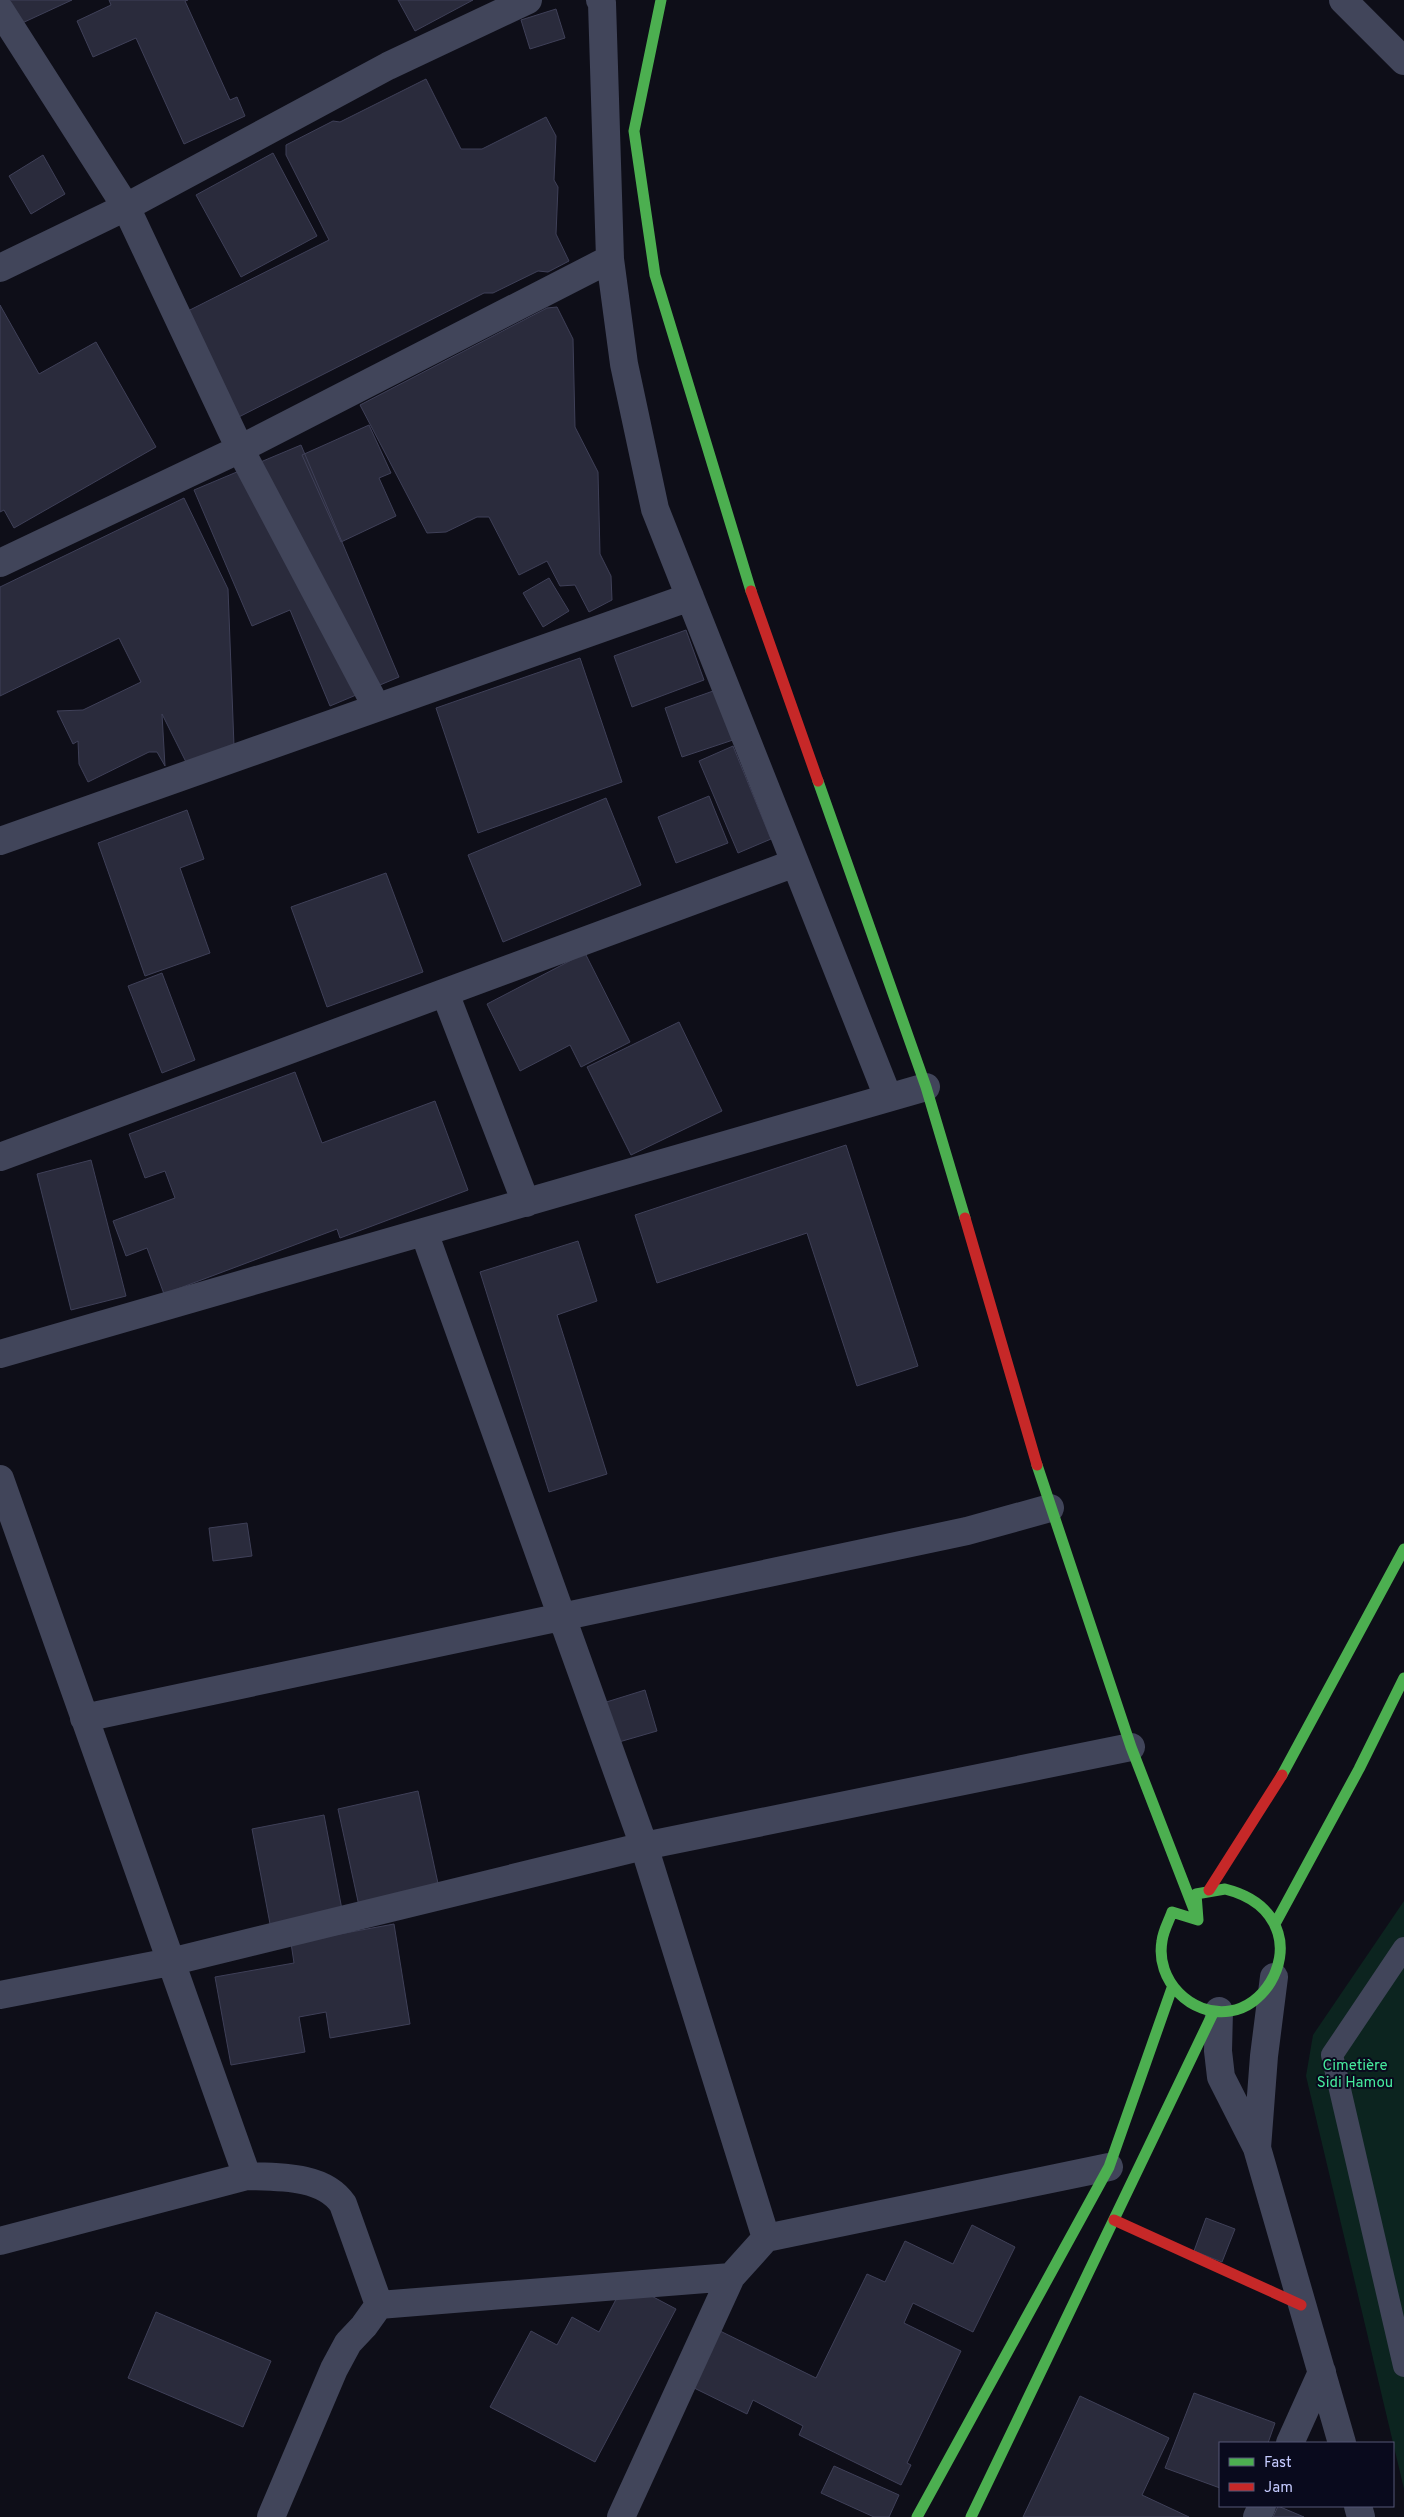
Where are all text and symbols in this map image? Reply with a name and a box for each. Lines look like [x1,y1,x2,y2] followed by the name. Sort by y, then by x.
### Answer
[1317,2057,1393,2093] park label: Cimetière Sidi Hamou
[1219,2442,1394,2507] legend
[1264,2454,1292,2473] text: Fast
[1264,2479,1293,2498] text: Jam

